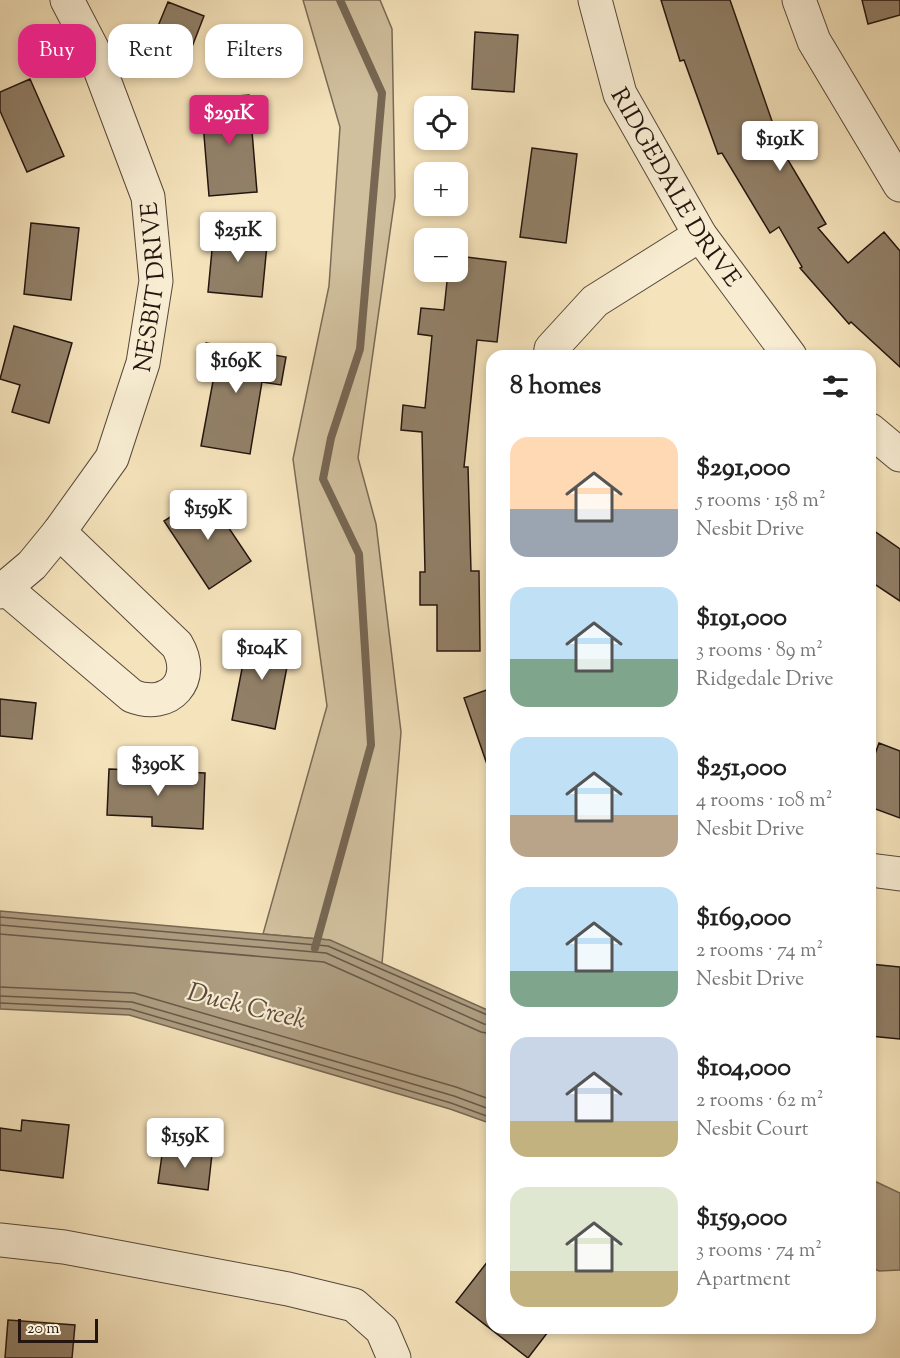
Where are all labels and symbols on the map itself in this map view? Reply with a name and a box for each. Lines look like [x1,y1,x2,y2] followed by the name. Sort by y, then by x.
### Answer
[601,82,748,295] street label: RIDGEDALE DRIVE
[187,95,271,146] pin: $291K
[738,121,822,172] pin: $191K
[127,200,175,375] street label: NESBIT DRIVE
[196,212,280,263] pin: $251K
[194,343,278,394] pin: $169K
[166,490,250,541] pin: $159K
[220,630,304,681] pin: $104K
[116,746,200,797] pin: $390K
[183,975,310,1040] water label: Duck Creek
[143,1118,227,1169] pin: $159K
[18,1316,98,1344] scale bar

